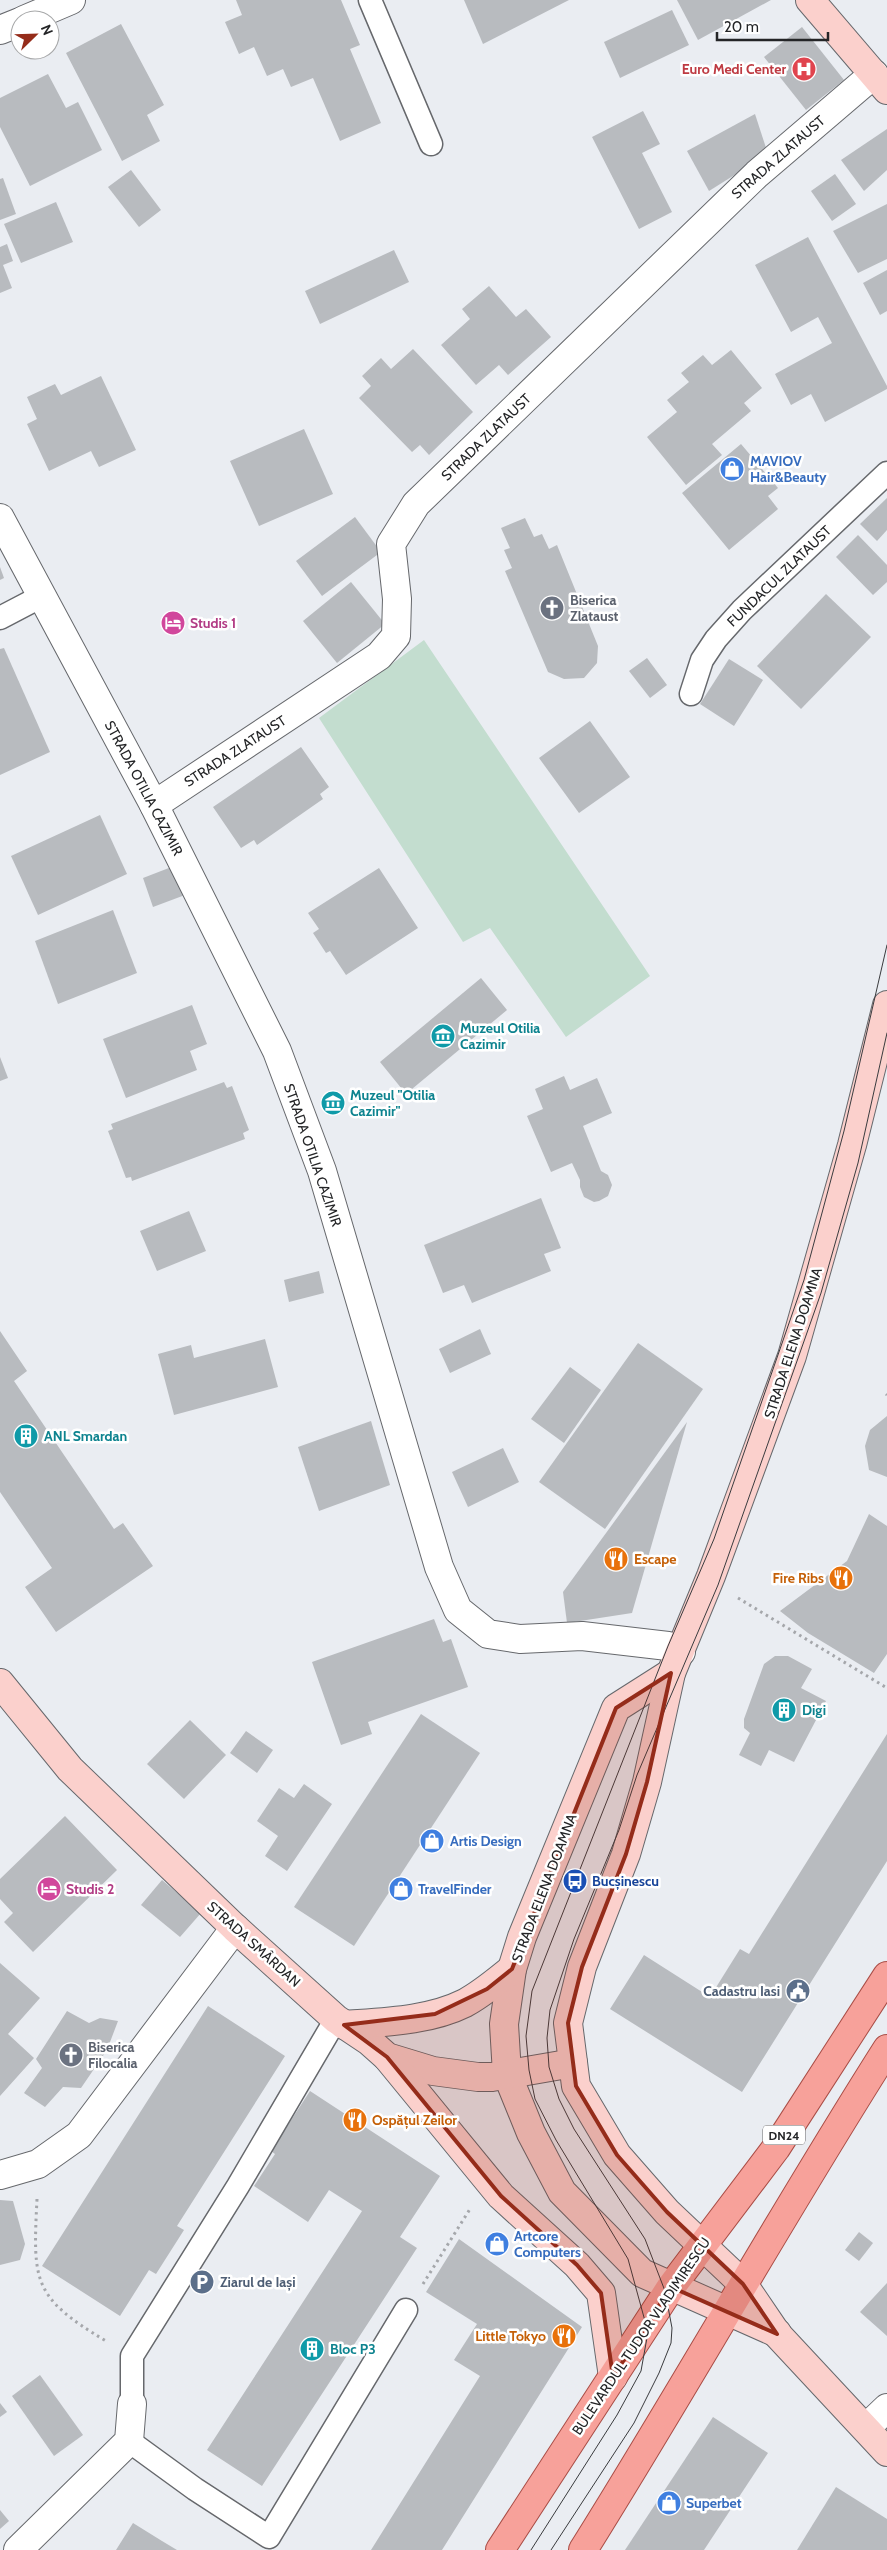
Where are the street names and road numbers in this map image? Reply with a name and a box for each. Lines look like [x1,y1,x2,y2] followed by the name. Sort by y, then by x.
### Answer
[728,111,829,202] street label: STRADA ZLATAUST
[437,389,535,484] street label: STRADA ZLATAUST
[723,521,835,630] street label: FUNDACUL ZLATAUST
[181,711,290,791] street label: STRADA ZLATAUST
[101,718,187,859] street label: STRADA OTILIA CAZIMIR
[280,1081,346,1229] street label: STRADA OTILIA CAZIMIR
[760,1265,826,1421] street label: STRADA ELENA DOAMNA
[507,1811,581,1965] street label: STRADA ELENA DOAMNA
[204,1897,304,1991] street label: STRADA SMÂRDAN
[763,2126,805,2144] road number: DN24
[568,2234,714,2438] street label: BULEVARDUL TUDOR VLADIMIRESCU

